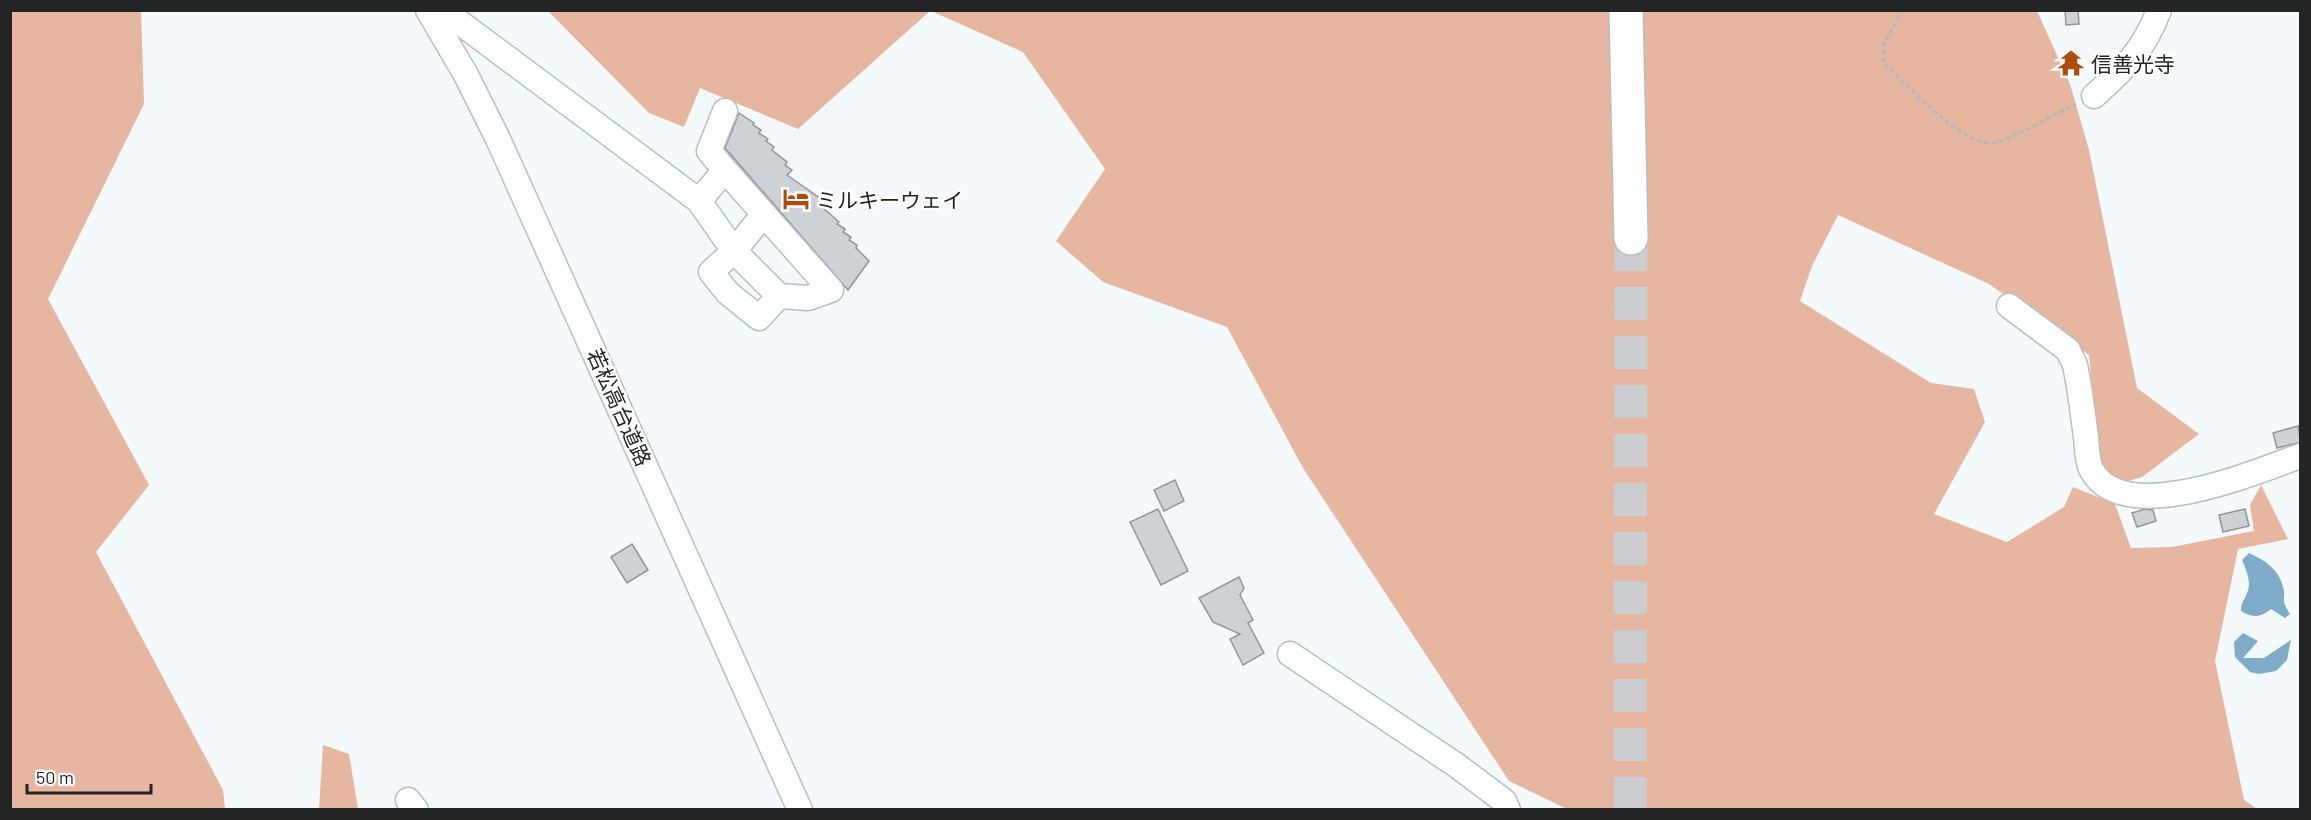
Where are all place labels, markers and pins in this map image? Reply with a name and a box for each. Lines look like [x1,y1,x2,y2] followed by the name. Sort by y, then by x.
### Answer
[2056,48,2086,78] temple icon: 信善光寺
[2091,51,2175,76] place label: 信善光寺
[781,184,811,214] hotel icon: ミルキーウェイ
[816,187,963,212] place label: ミルキーウェイ

